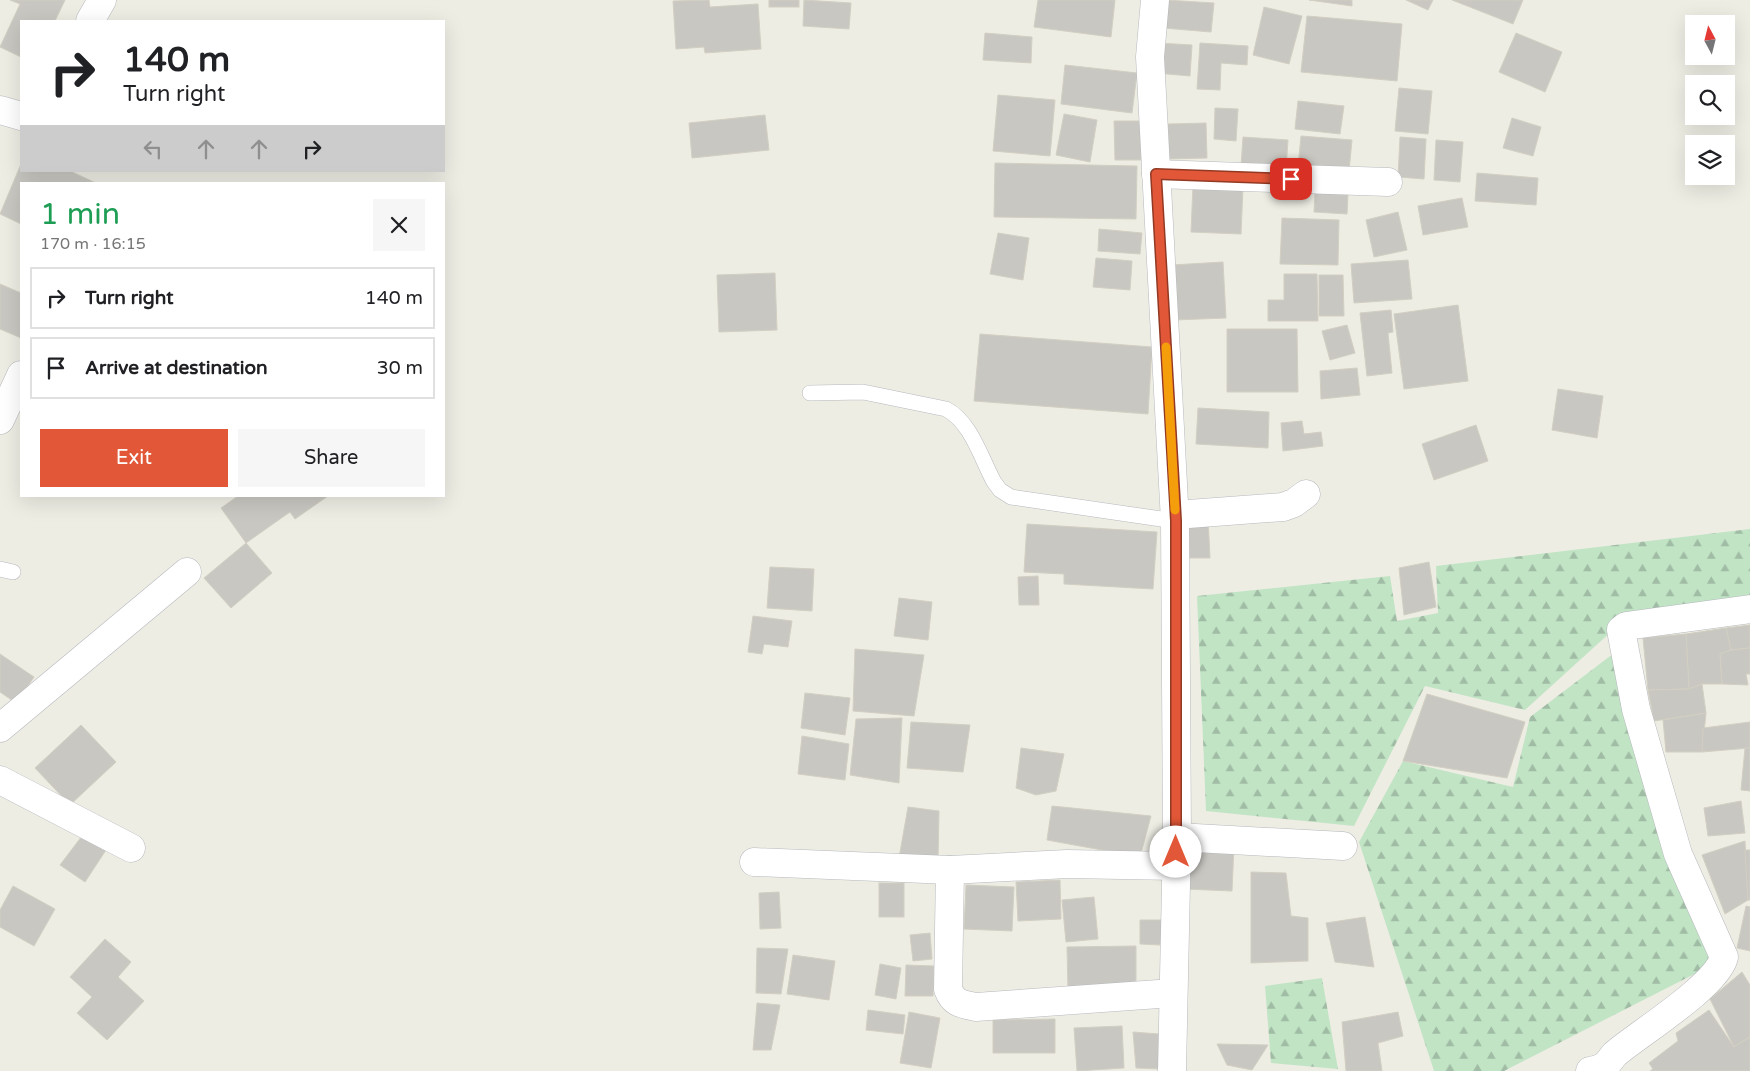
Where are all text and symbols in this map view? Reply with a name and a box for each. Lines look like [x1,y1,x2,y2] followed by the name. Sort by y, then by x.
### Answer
[1685,15,1735,65] north arrow
[1685,15,1735,185] map controls
[123,39,230,81] text: 140 m
[40,40,105,105] icon: right
[1685,75,1735,125] button: search
[123,81,225,107] text: Turn right
[139,135,167,163] icon: left
[192,135,220,163] icon: ahead
[245,135,273,163] icon: ahead
[298,135,326,163] icon: right
[1685,135,1735,185] button: layers
[1270,158,1312,200] pin
[1277,165,1305,193] icon: arrive
[40,196,120,233] text: 1 min
[373,199,425,251] button: close
[40,234,146,254] text: 170 m · 16:15
[42,284,70,312] icon: right
[85,287,173,309] text: Turn right
[365,287,423,309] text: 140 m
[42,354,70,382] icon: arrive
[85,357,268,379] text: Arrive at destination
[377,357,423,379] text: 30 m
[40,429,228,487] button: Exit
[238,429,425,487] button: Share
[1149,825,1201,877] position arrow

